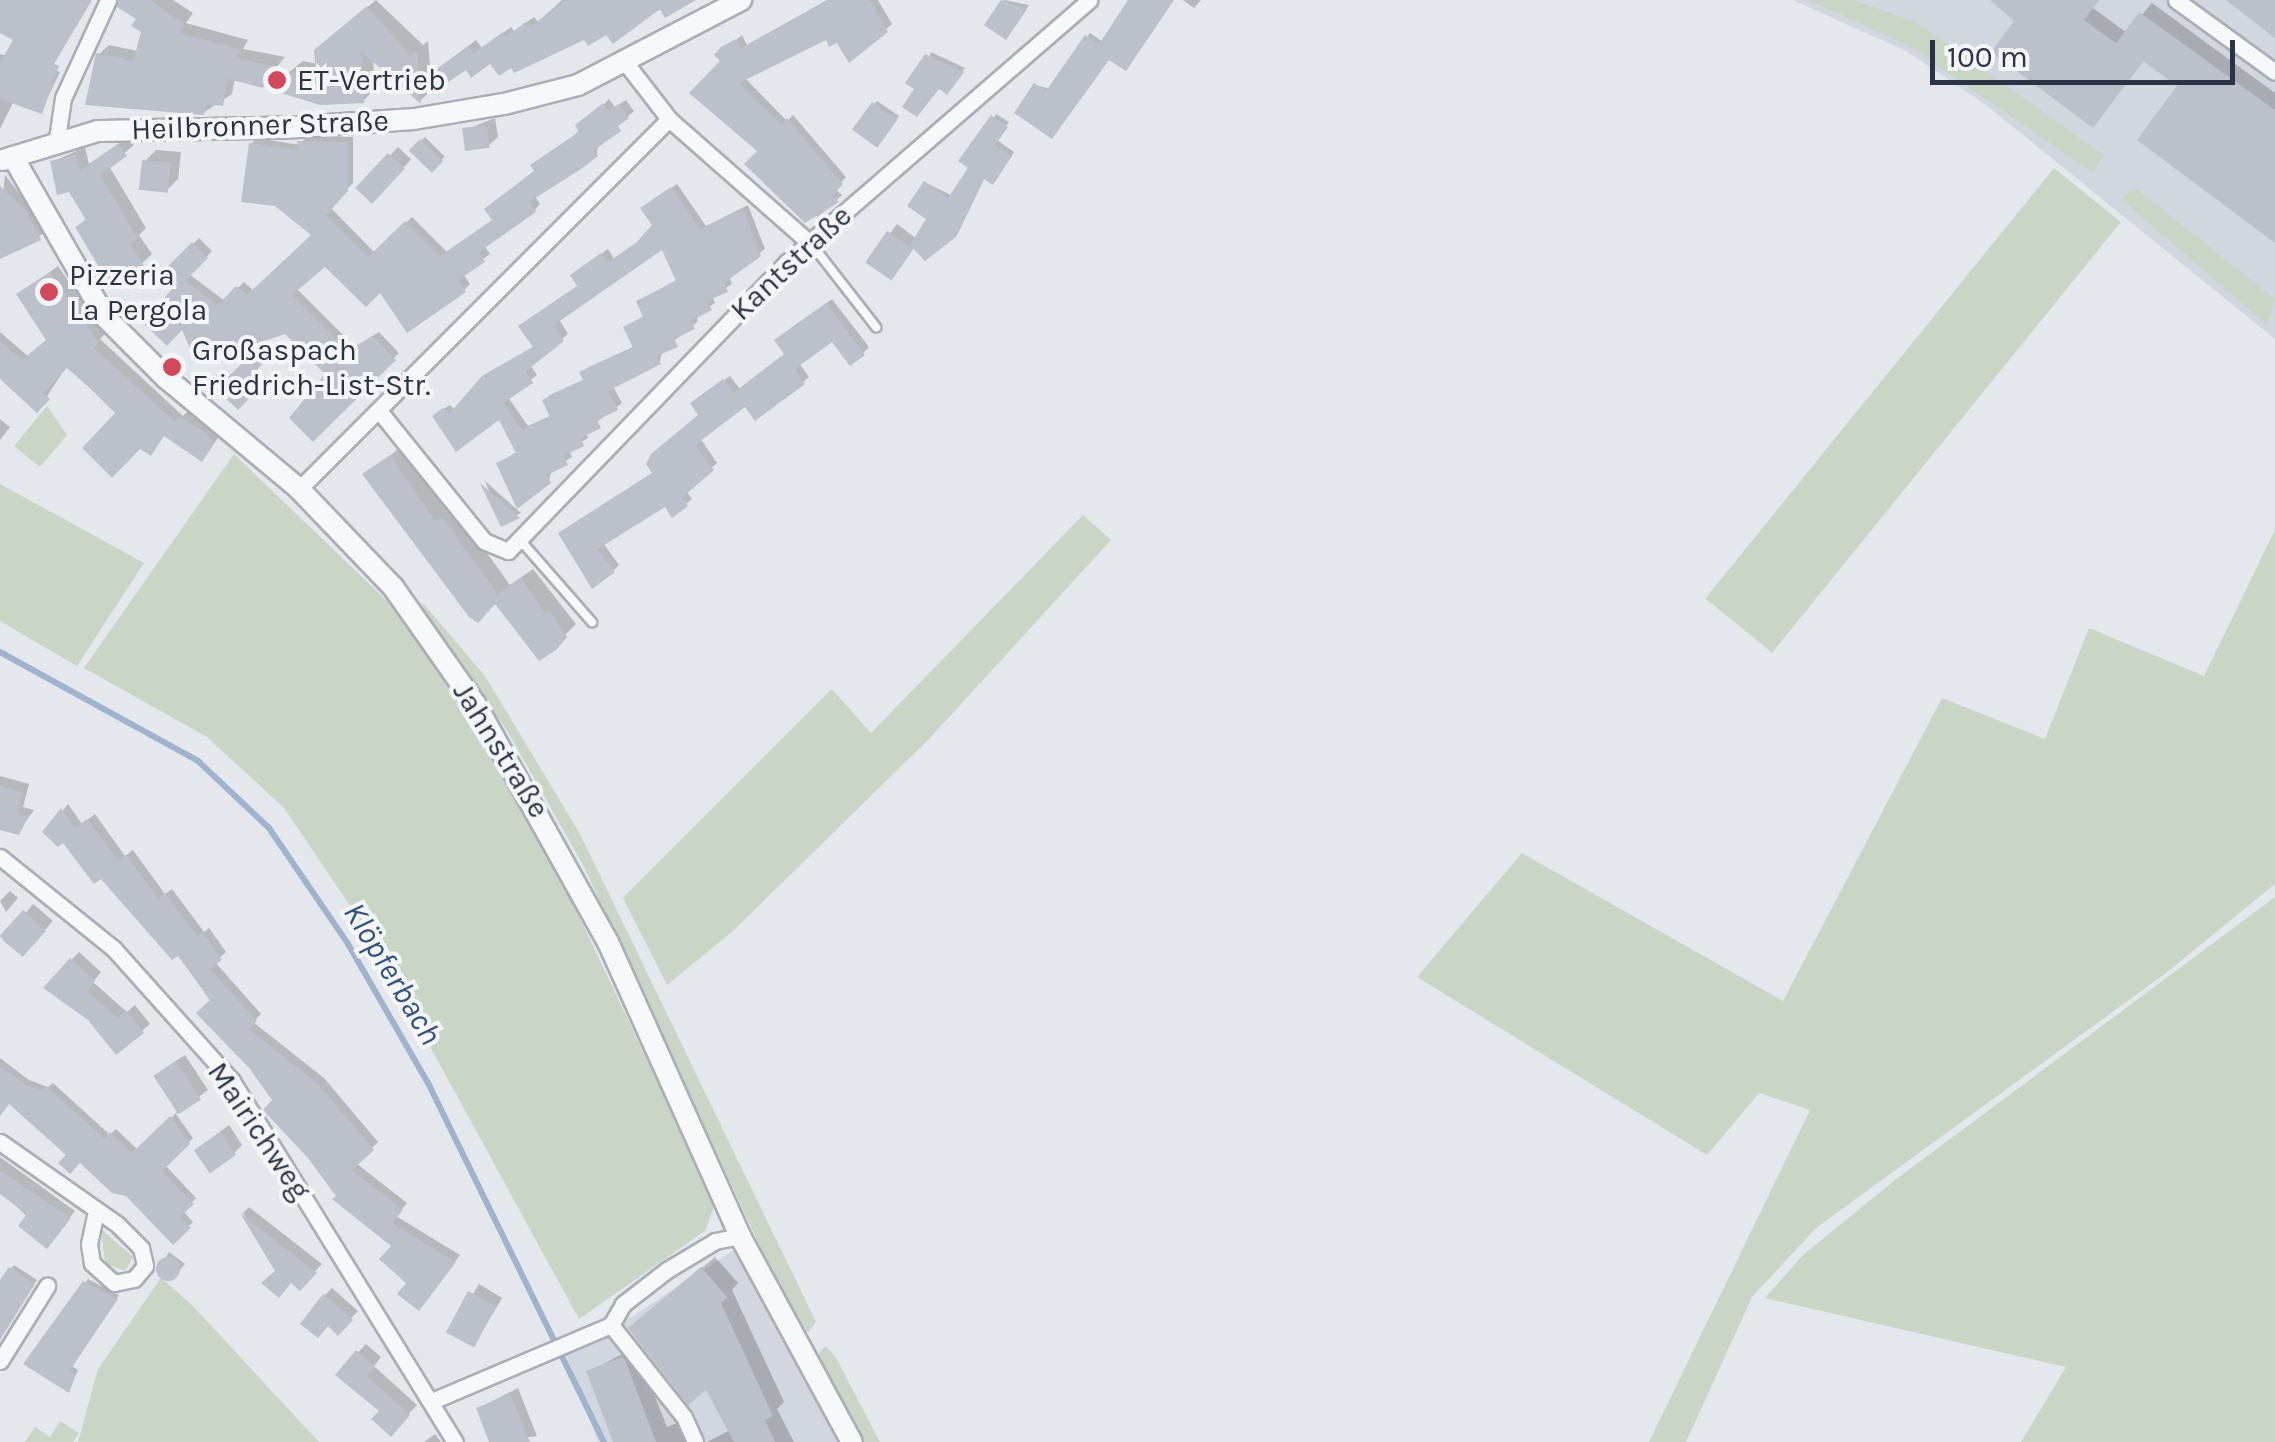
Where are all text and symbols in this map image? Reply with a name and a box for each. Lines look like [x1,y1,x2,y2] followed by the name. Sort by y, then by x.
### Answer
[1935,20,2240,82] scale bar
[1947,39,2028,75] text: 100 m
[297,62,446,98] place label: ET-Vertrieb
[266,69,288,91] marker: ET-Vertrieb
[130,103,390,147] street label: Heilbronner Straße
[723,198,859,328] street label: Kantstraße
[69,257,207,328] place label: Pizzeria La Pergola
[38,281,60,303] marker: Pizzeria La Pergola
[192,332,431,402] place label: Großaspach Friedrich-List-Str.
[161,356,183,378] marker: Großaspach Friedrich-List-Str.
[445,676,557,824] street label: Jahnstraße
[335,896,449,1052] water label: Klöpferbach
[200,1055,318,1207] street label: Mairichweg

